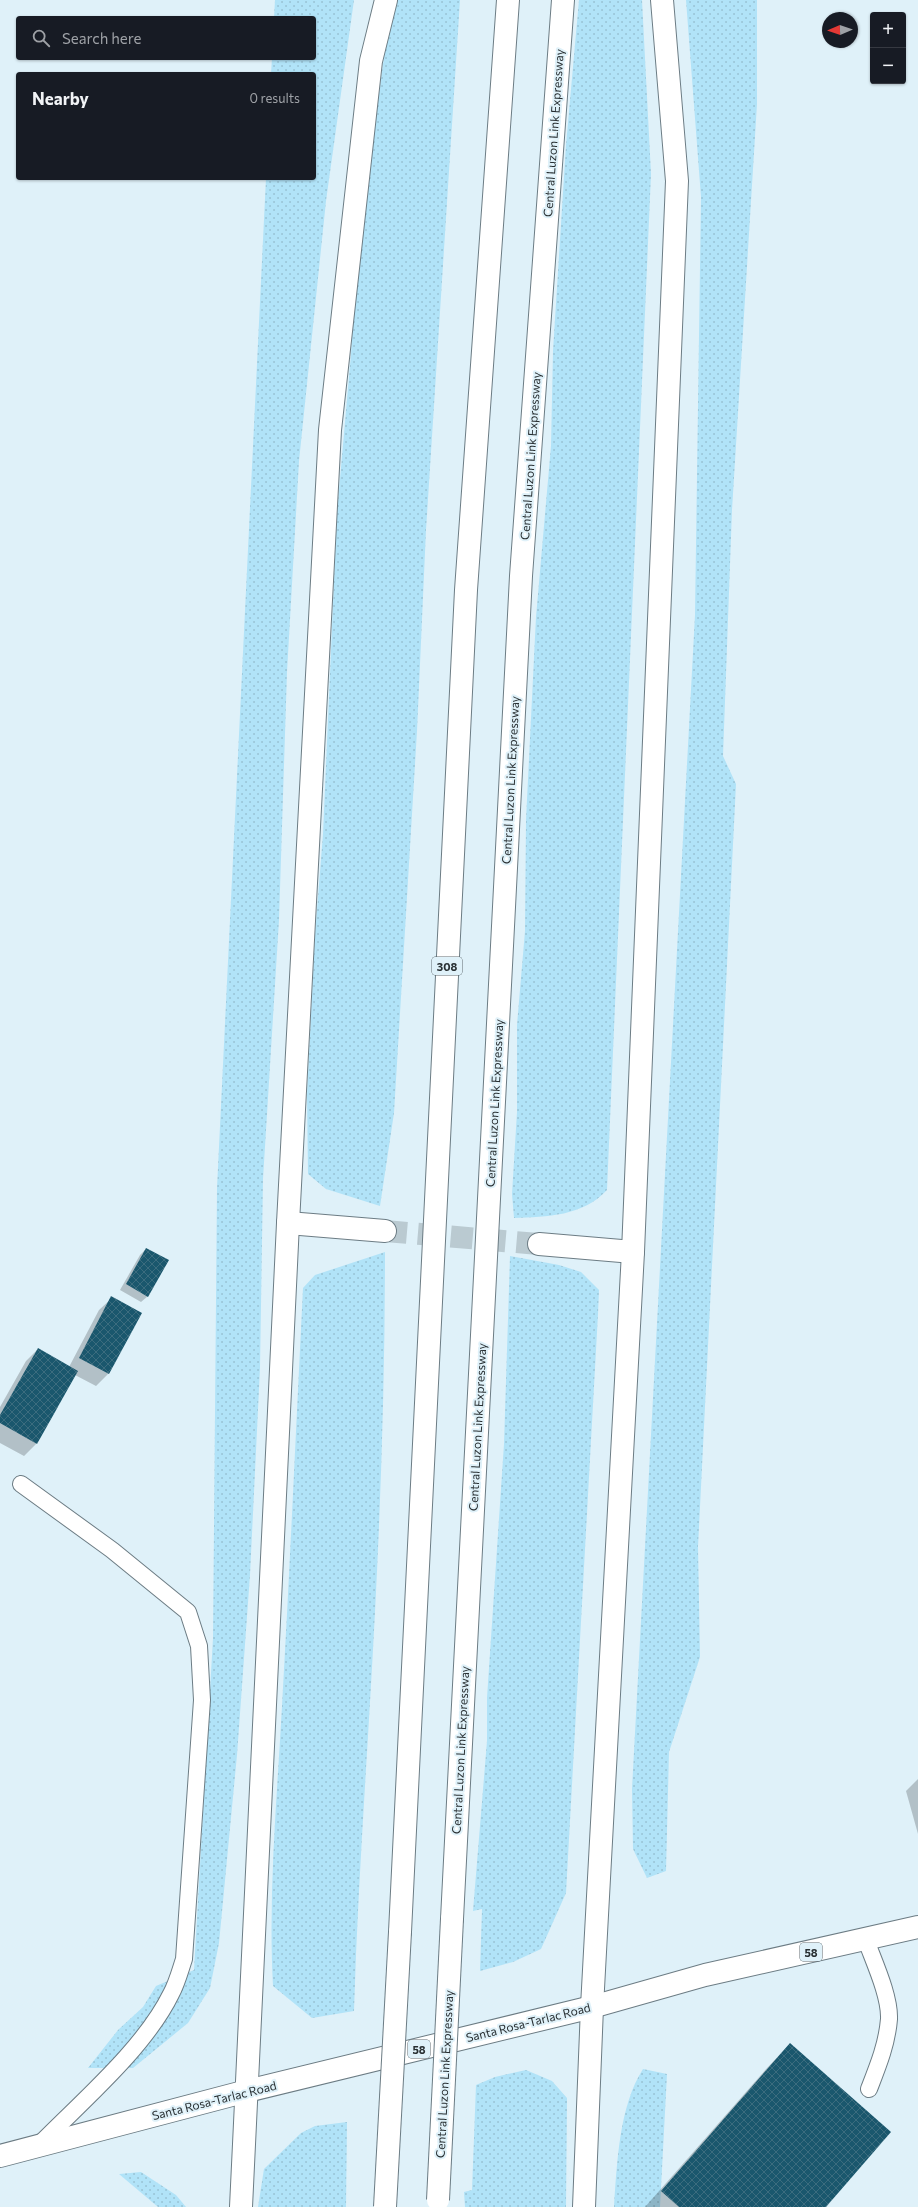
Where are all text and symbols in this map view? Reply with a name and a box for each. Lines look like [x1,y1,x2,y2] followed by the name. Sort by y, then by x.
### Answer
[822,12,858,48] north arrow
[870,12,906,84] map controls
[870,12,906,48] button: +
[16,16,316,60] search box
[30,27,52,49] icon: search
[62,29,141,47] text: Search here
[870,48,906,84] button: −
[540,49,566,217] street label: Central Luzon Link Expressway
[32,88,89,109] text: Nearby
[249,90,300,106] text: 0 results
[517,372,543,540] street label: Central Luzon Link Expressway
[499,696,521,864] street label: Central Luzon Link Expressway
[432,957,462,975] road number: 308
[483,1019,505,1187] street label: Central Luzon Link Expressway
[466,1343,488,1511] street label: Central Luzon Link Expressway
[449,1666,471,1834] street label: Central Luzon Link Expressway
[800,1943,822,1961] road number: 58
[433,1990,455,2158] street label: Central Luzon Link Expressway
[464,2000,592,2044] street label: Santa Rosa-Tarlac Road
[408,2040,430,2058] road number: 58
[150,2078,278,2122] street label: Santa Rosa-Tarlac Road

